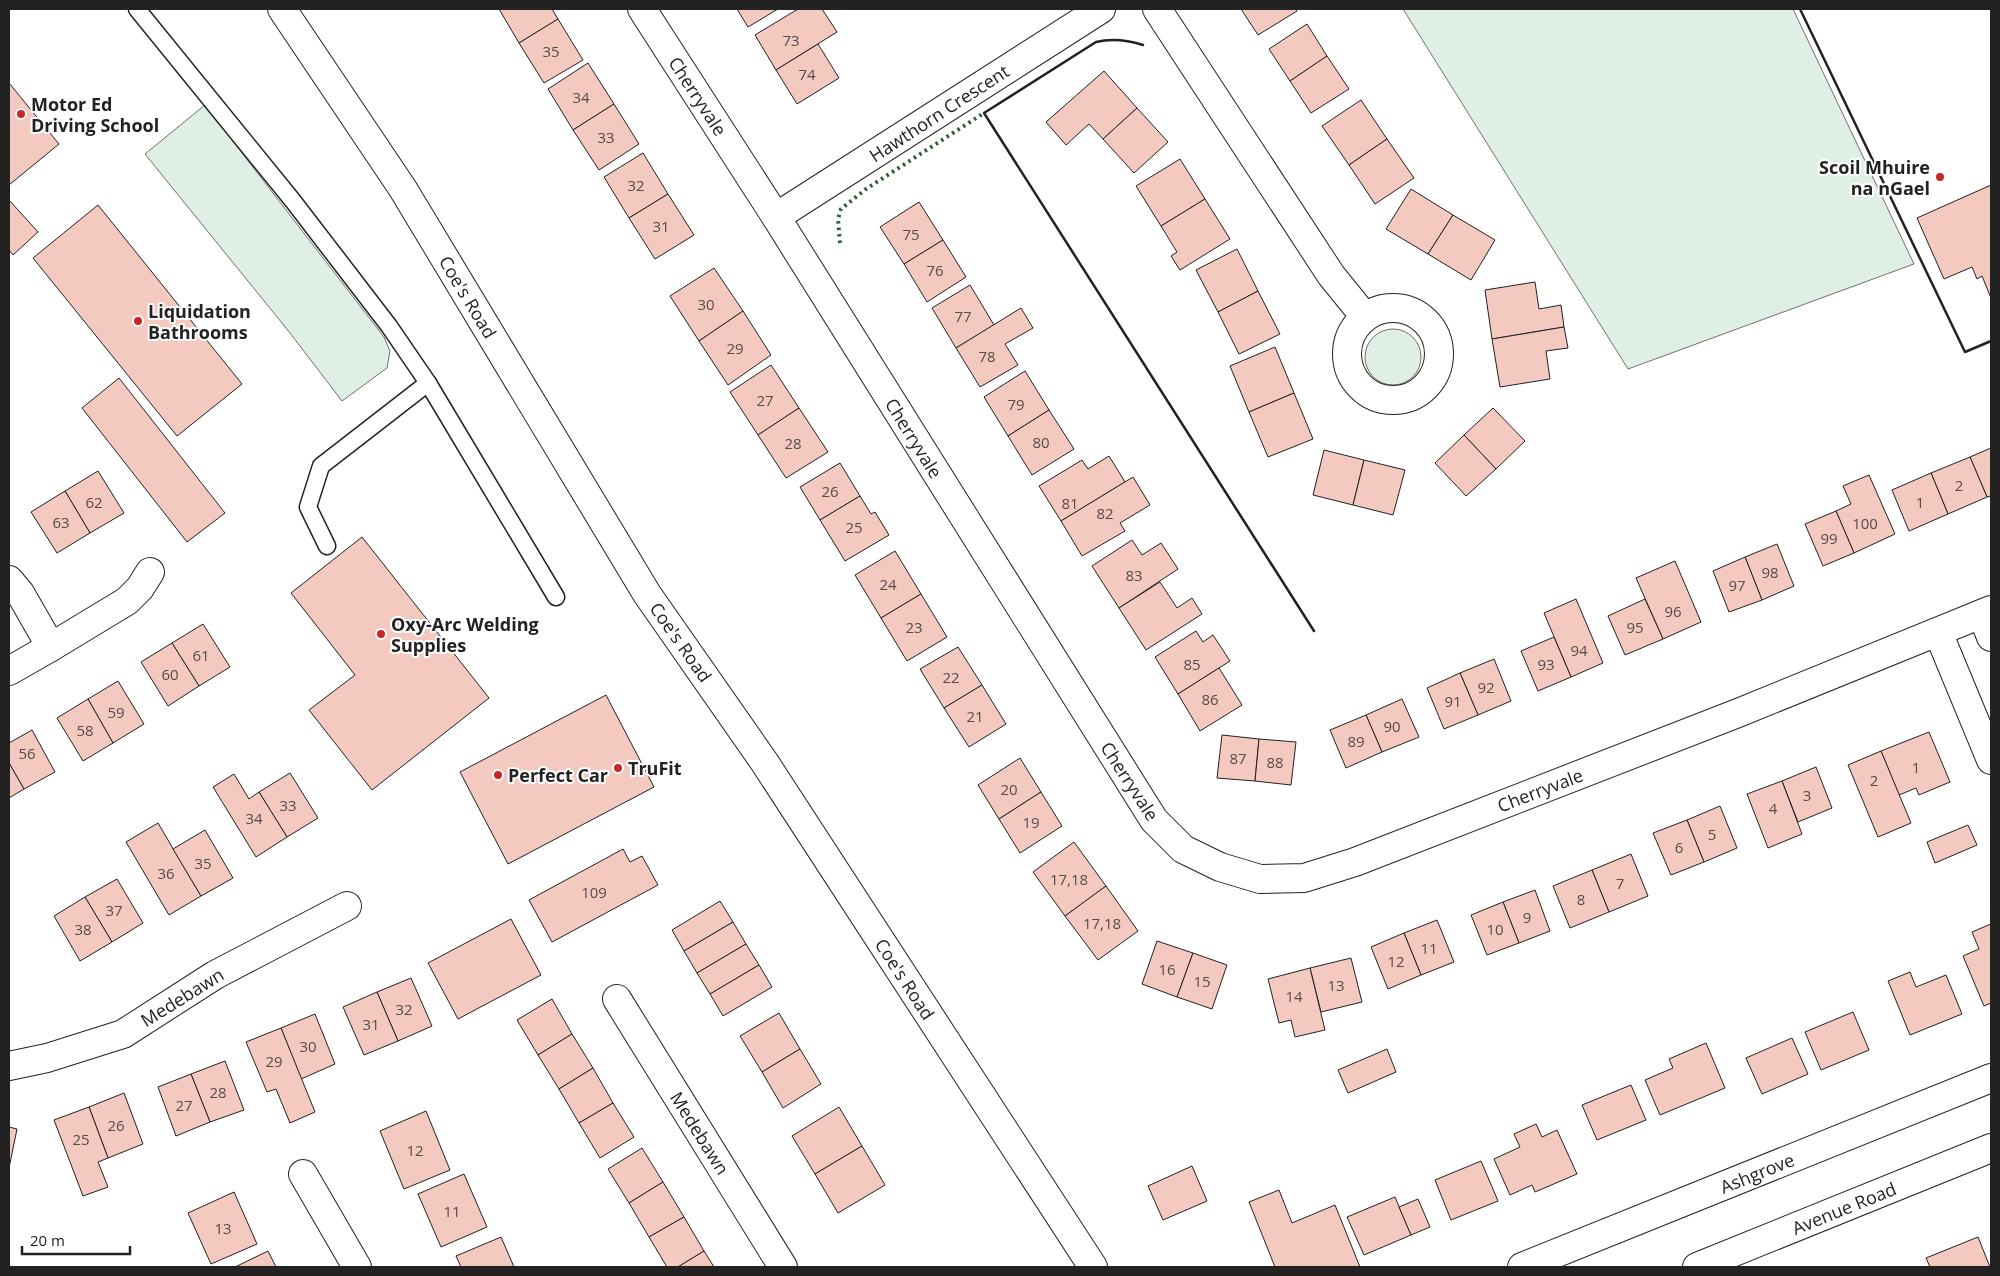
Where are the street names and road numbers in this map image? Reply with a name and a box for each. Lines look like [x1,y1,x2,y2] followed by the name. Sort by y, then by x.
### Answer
[663,52,733,140] street label: Cherryvale
[864,59,1014,167] street label: Hawthorn Crescent
[434,251,502,343] street label: Coe's Road
[880,394,948,482] street label: Cherryvale
[645,597,717,687] street label: Coe's Road
[1095,737,1165,825] street label: Cherryvale
[1494,763,1586,817] street label: Cherryvale
[870,934,940,1024] street label: Coe's Road
[136,962,228,1032] street label: Medebawn
[665,1087,735,1179] street label: Medebawn
[1716,1147,1798,1199] street label: Ashgrove
[1788,1176,1900,1240] street label: Avenue Road

